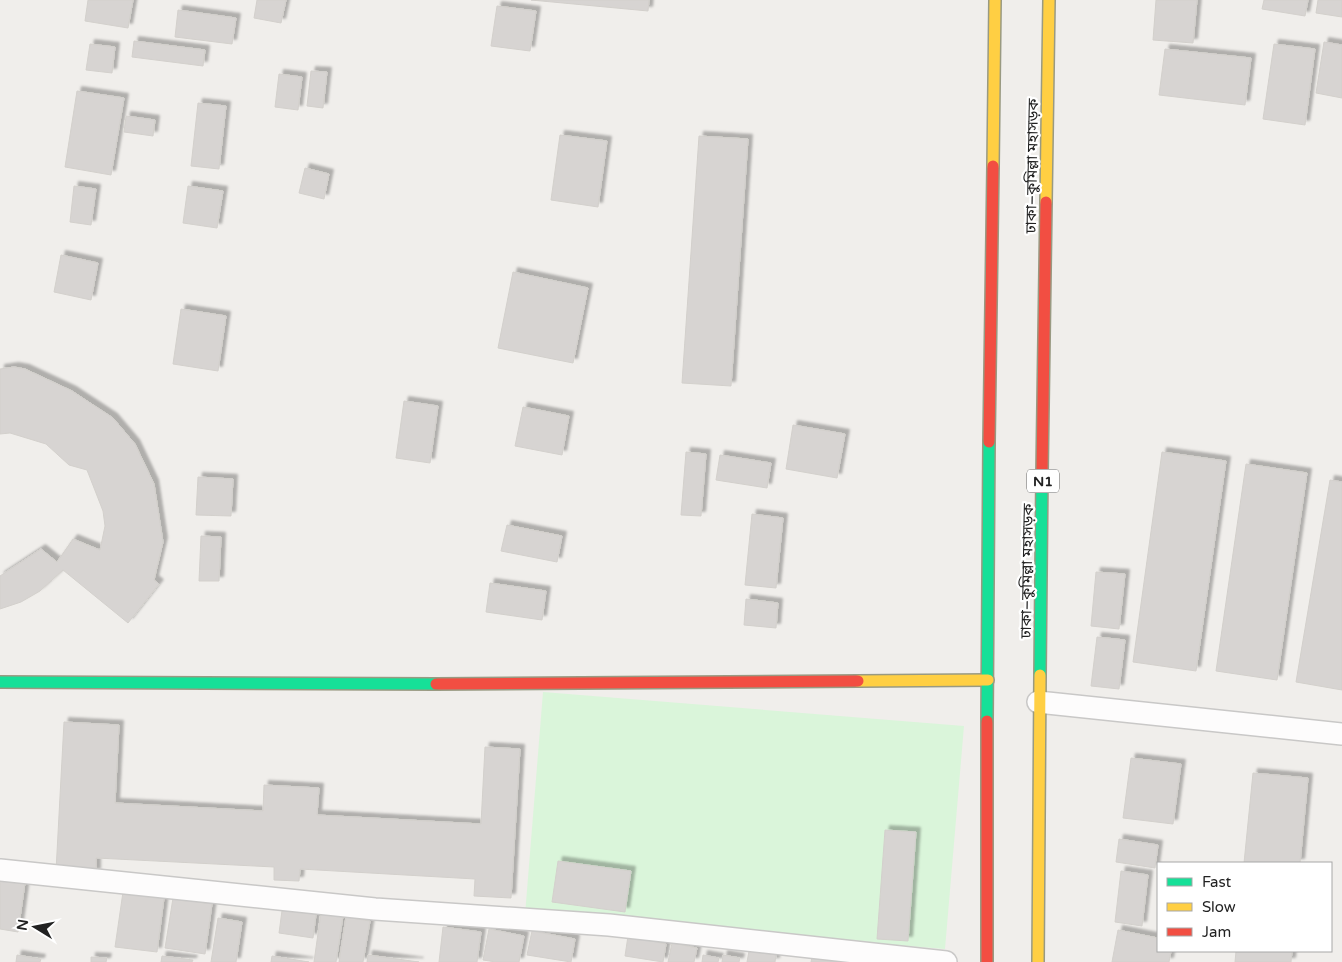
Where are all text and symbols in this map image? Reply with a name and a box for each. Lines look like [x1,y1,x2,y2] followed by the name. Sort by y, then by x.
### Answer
[1022,97,1042,235] street label: ঢাকা–কুমিল্লা মহাসড়ক
[1027,470,1059,492] road number: N1
[1017,502,1037,640] street label: ঢাকা–কুমিল্লা মহাসড়ক
[1157,862,1332,952] legend
[1202,873,1232,891] text: Fast
[1202,898,1236,916] text: Slow
[10,902,60,952] north arrow
[13,918,32,932] text: N
[1202,923,1231,941] text: Jam

